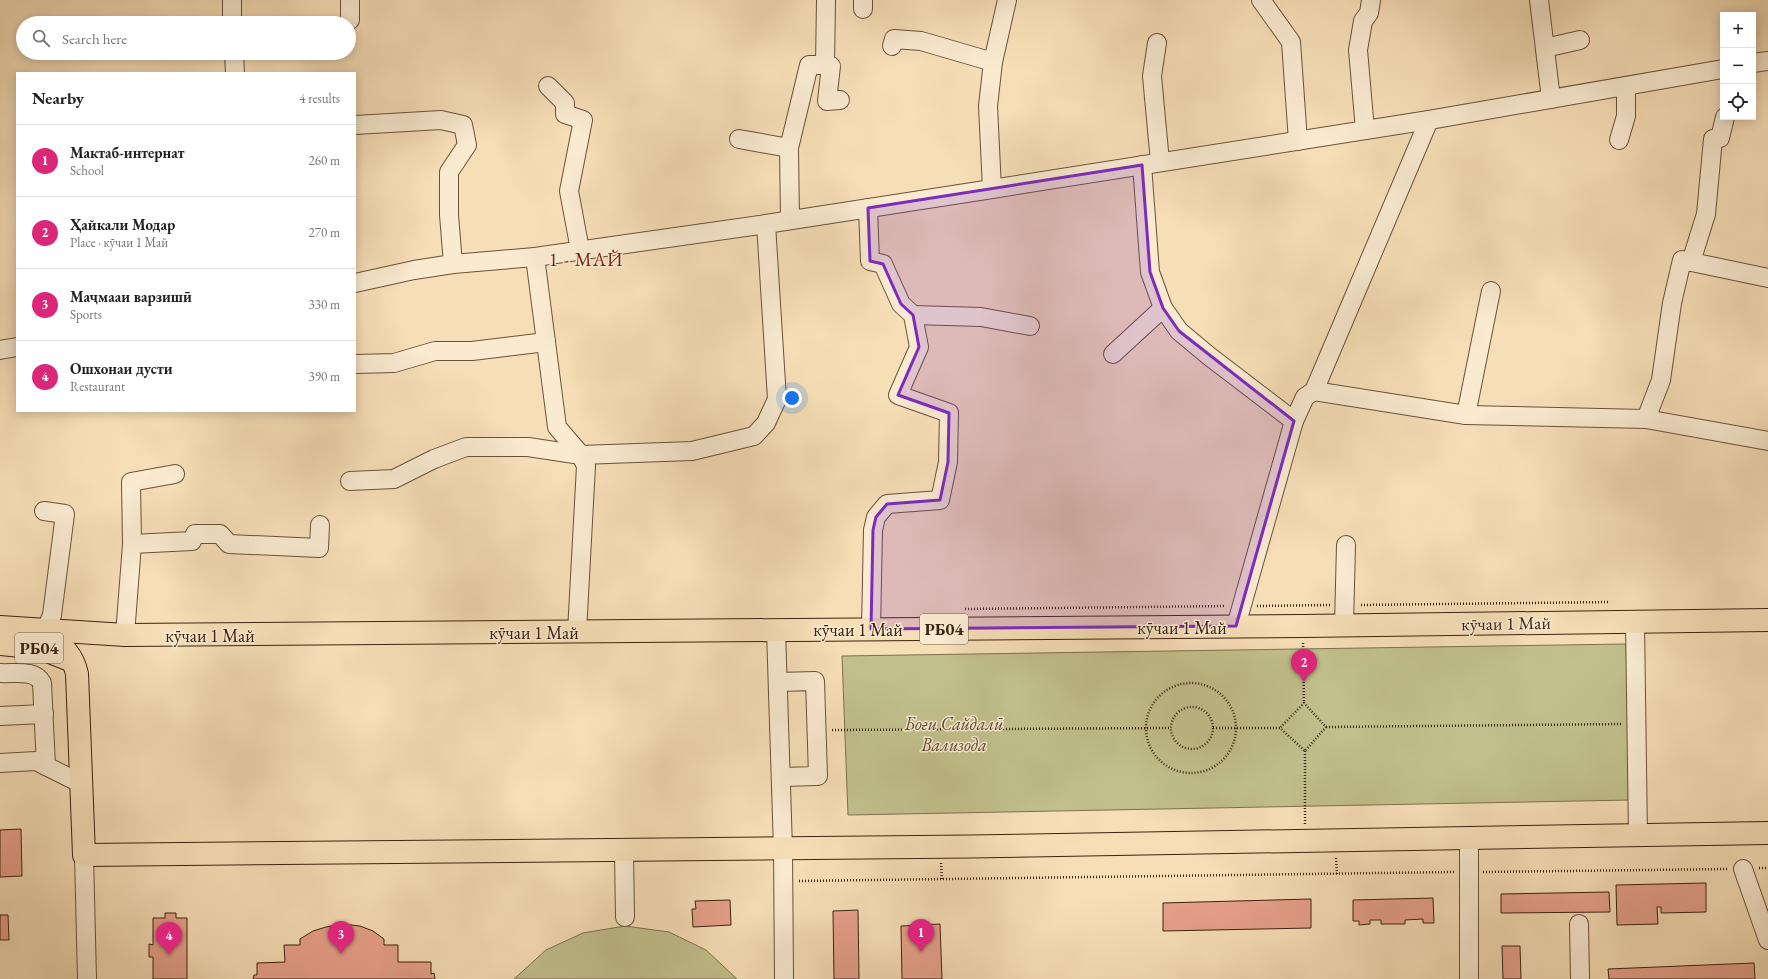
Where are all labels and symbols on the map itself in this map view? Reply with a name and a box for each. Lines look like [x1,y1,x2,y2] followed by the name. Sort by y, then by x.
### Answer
[549,247,623,272] district label: 1 - МАЙ
[782,388,802,408] your location
[1461,611,1551,635] street label: кӯчаи 1 Май
[920,614,968,644] road number: РБ04
[1137,616,1227,639] street label: кӯчаи 1 Май
[813,618,903,641] street label: кӯчаи 1 Май
[489,621,579,644] street label: кӯчаи 1 Май
[165,624,255,647] street label: кӯчаи 1 Май
[15,633,63,663] road number: РБ04
[1291,649,1317,682] pin: 2
[903,712,1004,756] park label: Боғи Сайдалӣ Вализода
[908,919,934,952] pin: 1
[328,921,354,954] pin: 3
[156,922,182,955] pin: 4

